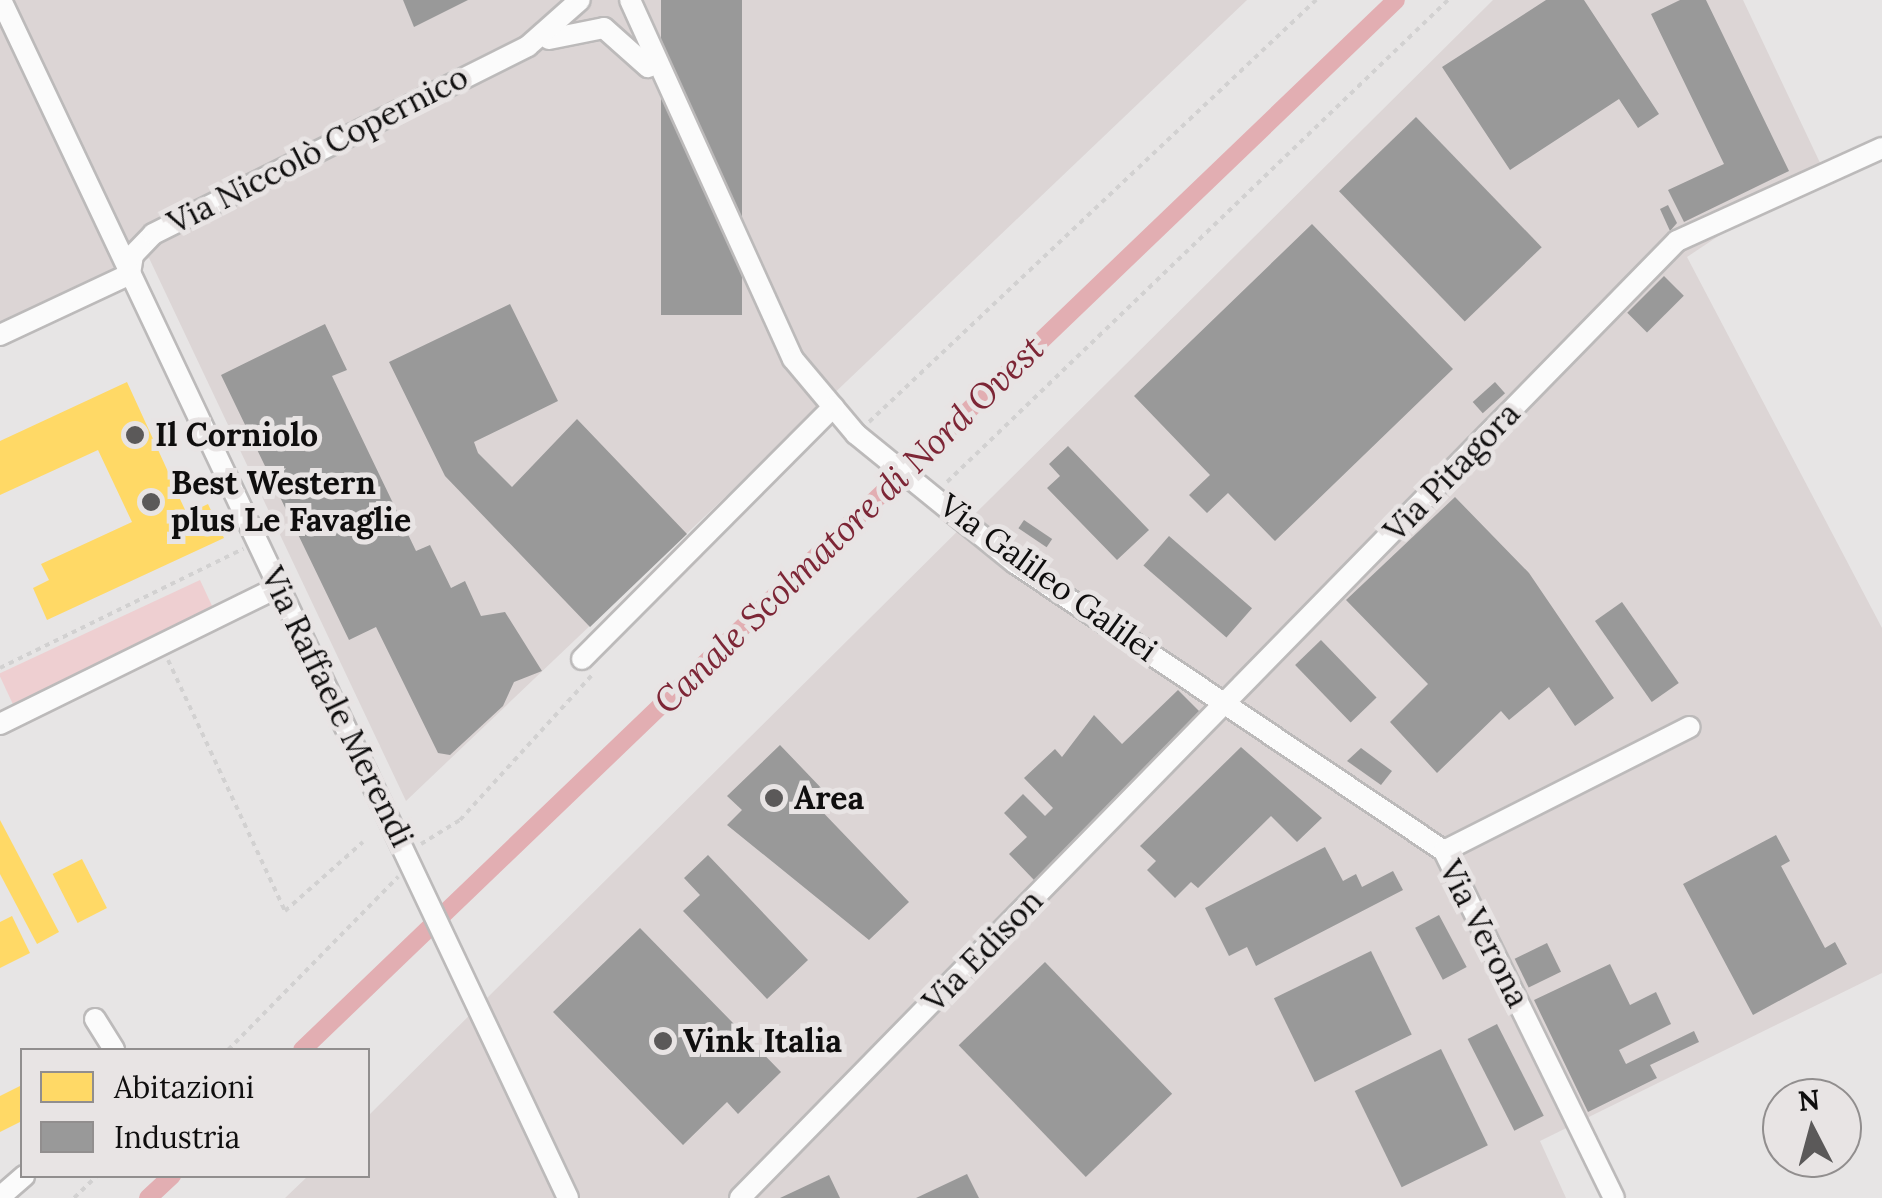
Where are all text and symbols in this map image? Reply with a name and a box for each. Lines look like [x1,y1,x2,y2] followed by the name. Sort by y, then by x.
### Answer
[162,58,474,242] street label: Via Niccolò Copernico
[645,327,1053,723] water label: Canale Scolmatore di Nord Ovest
[1376,394,1528,550] street label: Via Pitagora
[155,416,318,454] place label: Il Corniolo
[124,424,146,446] marker: Il Corniolo
[171,465,411,540] place label: Best Western plus Le Favaglie
[932,486,1164,670] street label: Via Galileo Galilei
[140,491,162,513] marker: Best Western plus Le Favaglie
[253,561,421,853] street label: Via Raffaele Merendi
[794,779,864,817] place label: Area
[763,787,785,809] marker: Area
[1431,854,1537,1014] street label: Via Verona
[915,882,1051,1020] street label: Via Edison
[683,1022,842,1060] place label: Vink Italia
[652,1030,674,1052] marker: Vink Italia
[20,1048,370,1178] legend
[114,1068,254,1106] text: Abitazioni
[1762,1078,1862,1178] north arrow
[1796,1081,1822,1119] text: N
[114,1118,240,1156] text: Industria

